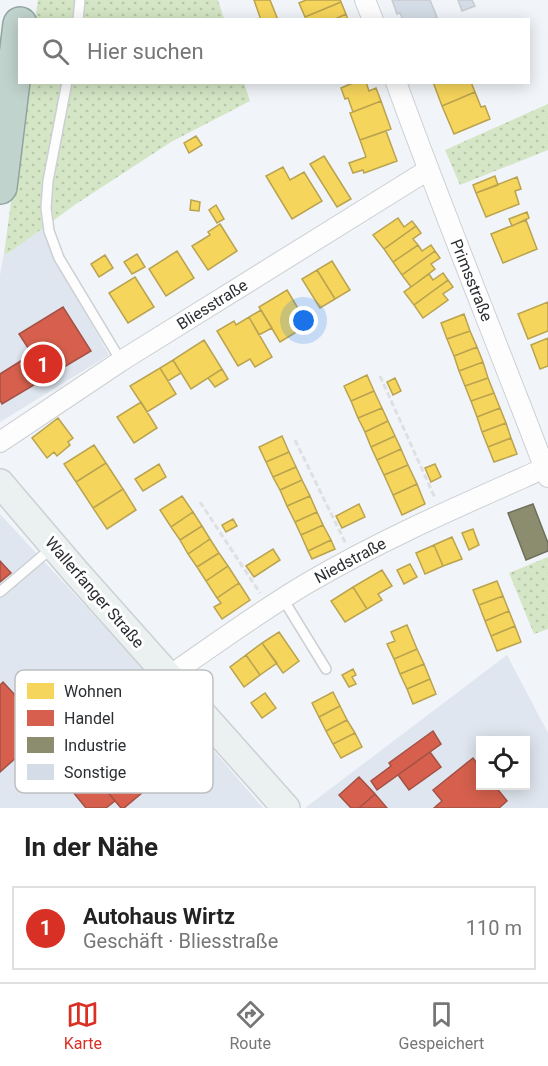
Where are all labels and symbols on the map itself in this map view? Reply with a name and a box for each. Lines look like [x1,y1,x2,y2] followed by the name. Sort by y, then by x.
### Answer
[446,236,497,324] street label: Primsstraße
[173,275,251,334] street label: Bliesstraße
[289,306,318,335] your location
[24,342,63,386] pin: 1
[41,533,148,652] street label: Wallerfanger Straße
[311,534,389,587] street label: Niedstraße
[15,670,213,793] legend
[64,682,122,701] text: Wohnen
[64,709,114,728] text: Handel
[64,736,126,755] text: Industrie
[64,763,126,782] text: Sonstige

